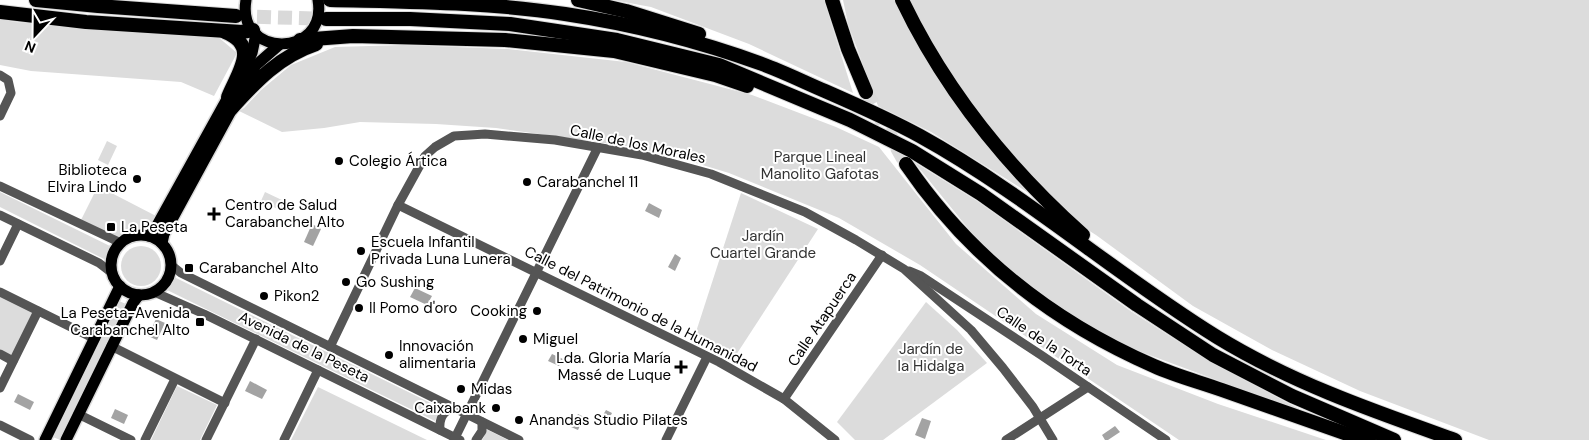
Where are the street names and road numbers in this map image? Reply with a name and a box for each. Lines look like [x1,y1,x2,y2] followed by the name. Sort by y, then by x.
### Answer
[568,120,708,168] street label: Calle de los Morales
[521,241,761,377] street label: Calle del Patrimonio de la Humanidad
[783,268,861,370] street label: Calle Atapuerca
[992,302,1096,380] street label: Calle de la Torta
[235,307,373,387] street label: Avenida de la Peseta

